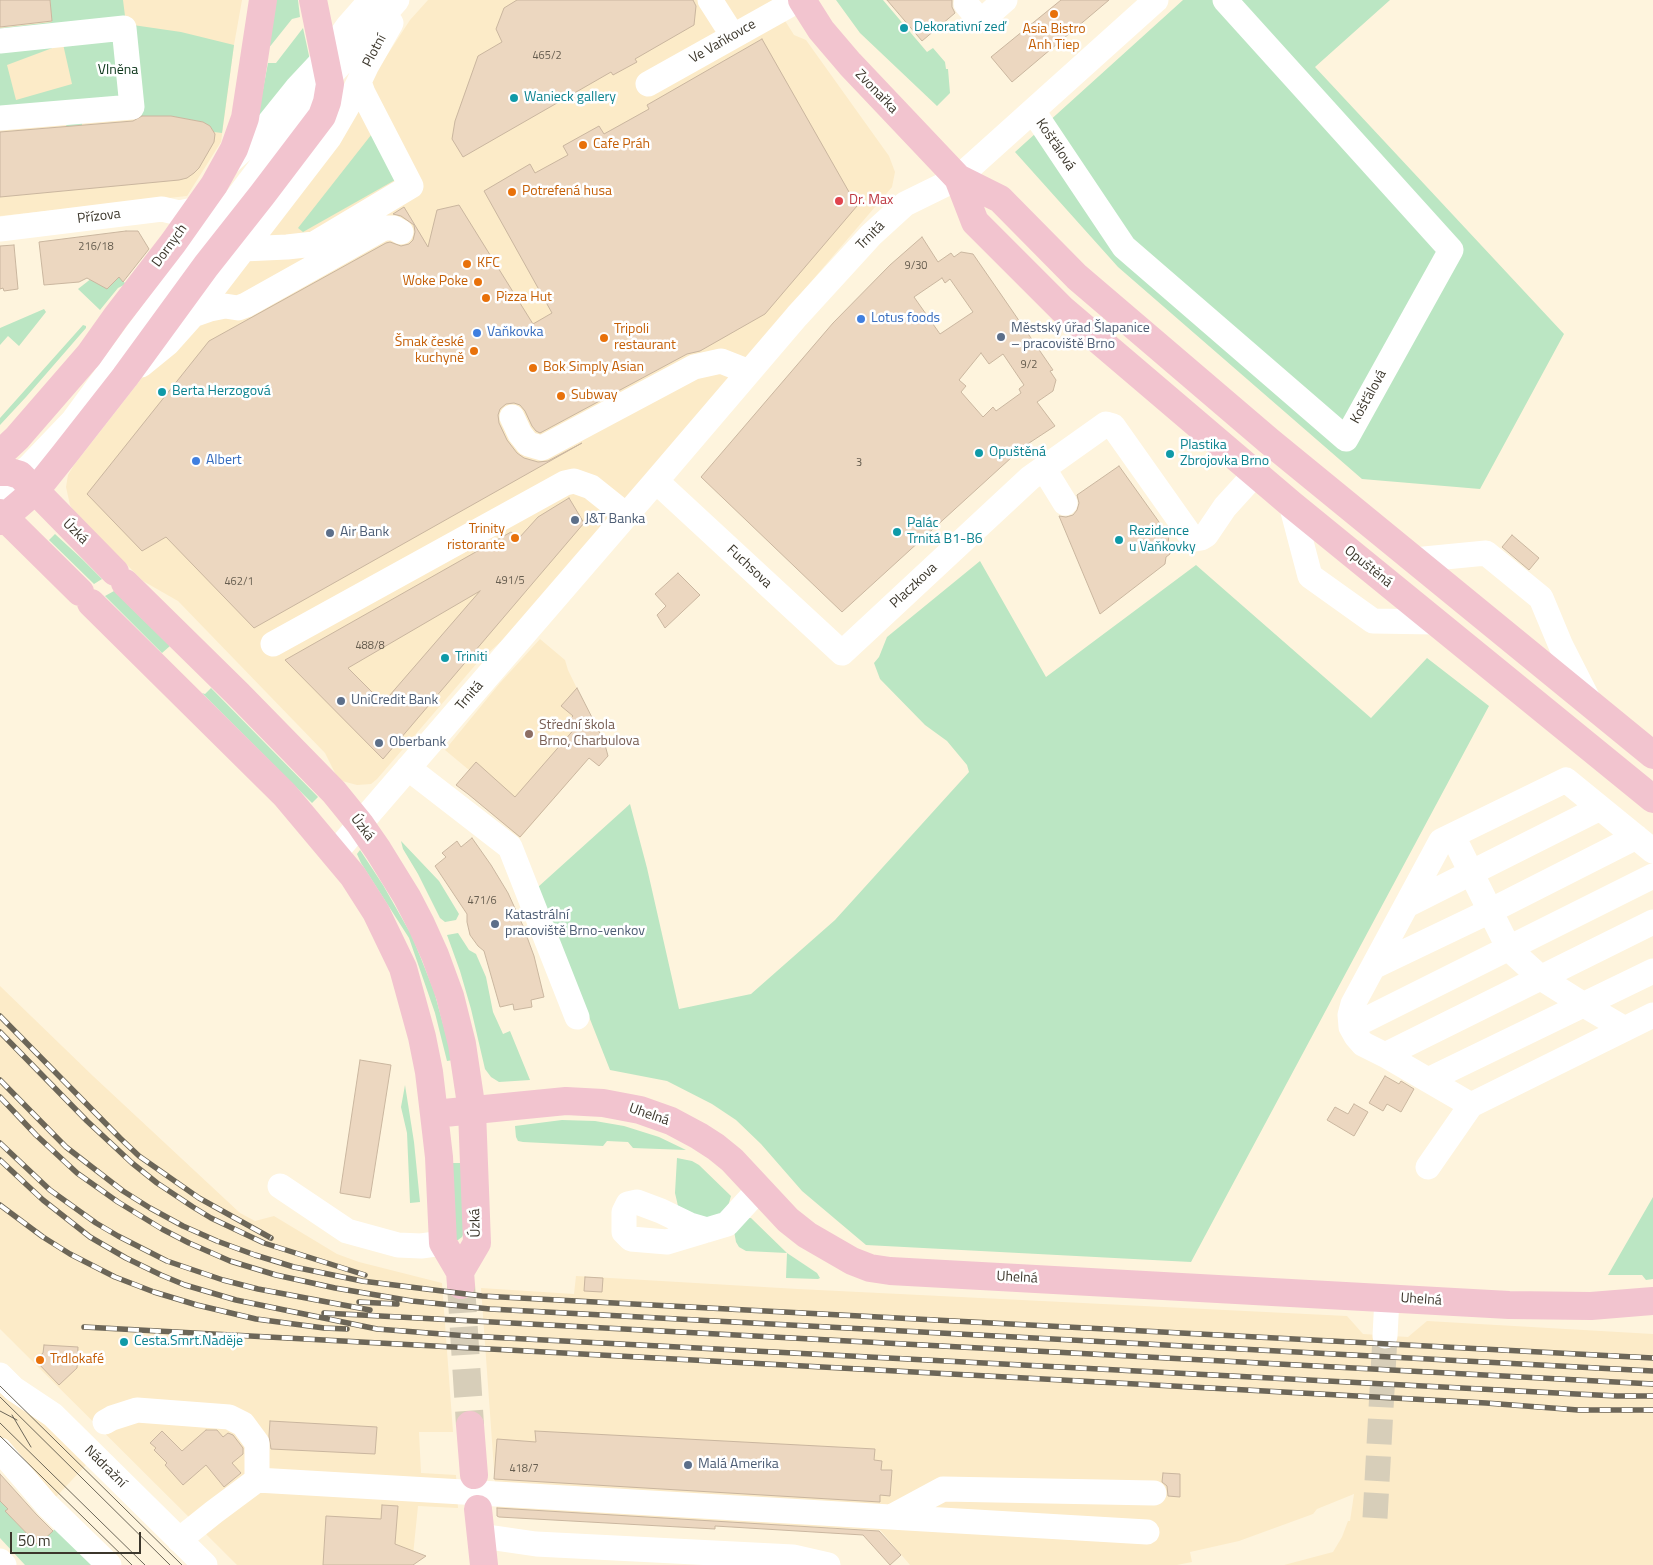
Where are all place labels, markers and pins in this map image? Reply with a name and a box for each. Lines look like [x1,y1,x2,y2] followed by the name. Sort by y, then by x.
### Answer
[1048,8,1060,20] marker: Asia Bistro Anh Tiep
[914,20,1006,36] place label: Dekorativní zeď
[898,22,910,34] marker: Dekorativní zeď
[1022,22,1086,54] place label: Asia Bistro Anh Tiep
[524,90,616,106] place label: Wanieck gallery
[508,92,520,104] marker: Wanieck gallery
[593,137,650,153] place label: Cafe Práh
[577,139,589,151] marker: Cafe Práh
[522,184,612,200] place label: Potrefená husa
[506,186,518,198] marker: Potrefená husa
[849,193,893,209] place label: Dr. Max
[833,195,845,207] marker: Dr. Max
[477,256,500,272] place label: KFC
[461,258,473,270] marker: KFC
[403,274,468,290] place label: Woke Poke
[472,276,484,288] marker: Woke Poke
[496,290,552,306] place label: Pizza Hut
[480,292,492,304] marker: Pizza Hut
[871,311,940,327] place label: Lotus foods
[855,313,867,325] marker: Lotus foods
[1011,321,1150,354] place label: Městský úřad Šlapanice – pracoviště Brno
[614,322,676,354] place label: Tripoli restaurant
[487,325,544,341] place label: Vaňkovka
[471,327,483,339] marker: Vaňkovka
[995,331,1007,343] marker: Městský úřad Šlapanice – pracoviště Brno
[598,332,610,344] marker: Tripoli restaurant
[395,335,464,368] place label: Šmak české kuchyně
[468,345,480,357] marker: Šmak české kuchyně
[543,360,644,376] place label: Bok Simply Asian
[527,362,539,374] marker: Bok Simply Asian
[172,384,271,400] place label: Berta Herzogová
[156,386,168,398] marker: Berta Herzogová
[571,388,618,404] place label: Subway
[555,390,567,402] marker: Subway
[1180,438,1269,471] place label: Plastika Zbrojovka Brno
[989,445,1046,461] place label: Opuštěná
[973,447,985,459] marker: Opuštěná
[1164,448,1176,460] marker: Plastika Zbrojovka Brno
[206,453,242,469] place label: Albert
[190,455,202,467] marker: Albert
[585,512,645,528] place label: J&T Banka
[569,514,581,526] marker: J&T Banka
[907,516,983,548] place label: Palác Trnitá B1-B6
[447,522,505,554] place label: Trinity ristorante
[1129,524,1196,556] place label: Rezidence u Vaňkovky
[340,525,389,541] place label: Air Bank
[891,526,903,538] marker: Palác Trnitá B1-B6
[324,527,336,539] marker: Air Bank
[509,532,521,544] marker: Trinity ristorante
[1113,534,1125,546] marker: Rezidence u Vaňkovky
[455,650,488,666] place label: Triniti
[439,652,451,664] marker: Triniti
[351,693,438,709] place label: UniCredit Bank
[335,695,347,707] marker: UniCredit Bank
[539,718,640,750] place label: Střední škola Brno, Charbulova
[523,728,535,740] marker: Střední škola Brno, Charbulova
[389,735,446,751] place label: Oberbank
[373,737,385,749] marker: Oberbank
[505,908,645,940] place label: Katastrální pracoviště Brno-venkov
[489,918,501,930] marker: Katastrální pracoviště Brno-venkov
[134,1334,243,1350] place label: Cesta.Smrt.Naděje
[118,1336,130,1348] marker: Cesta.Smrt.Naděje
[50,1352,104,1368] place label: Trdlokafé
[34,1354,46,1366] marker: Trdlokafé
[698,1457,779,1473] place label: Malá Amerika
[682,1459,694,1471] marker: Malá Amerika

